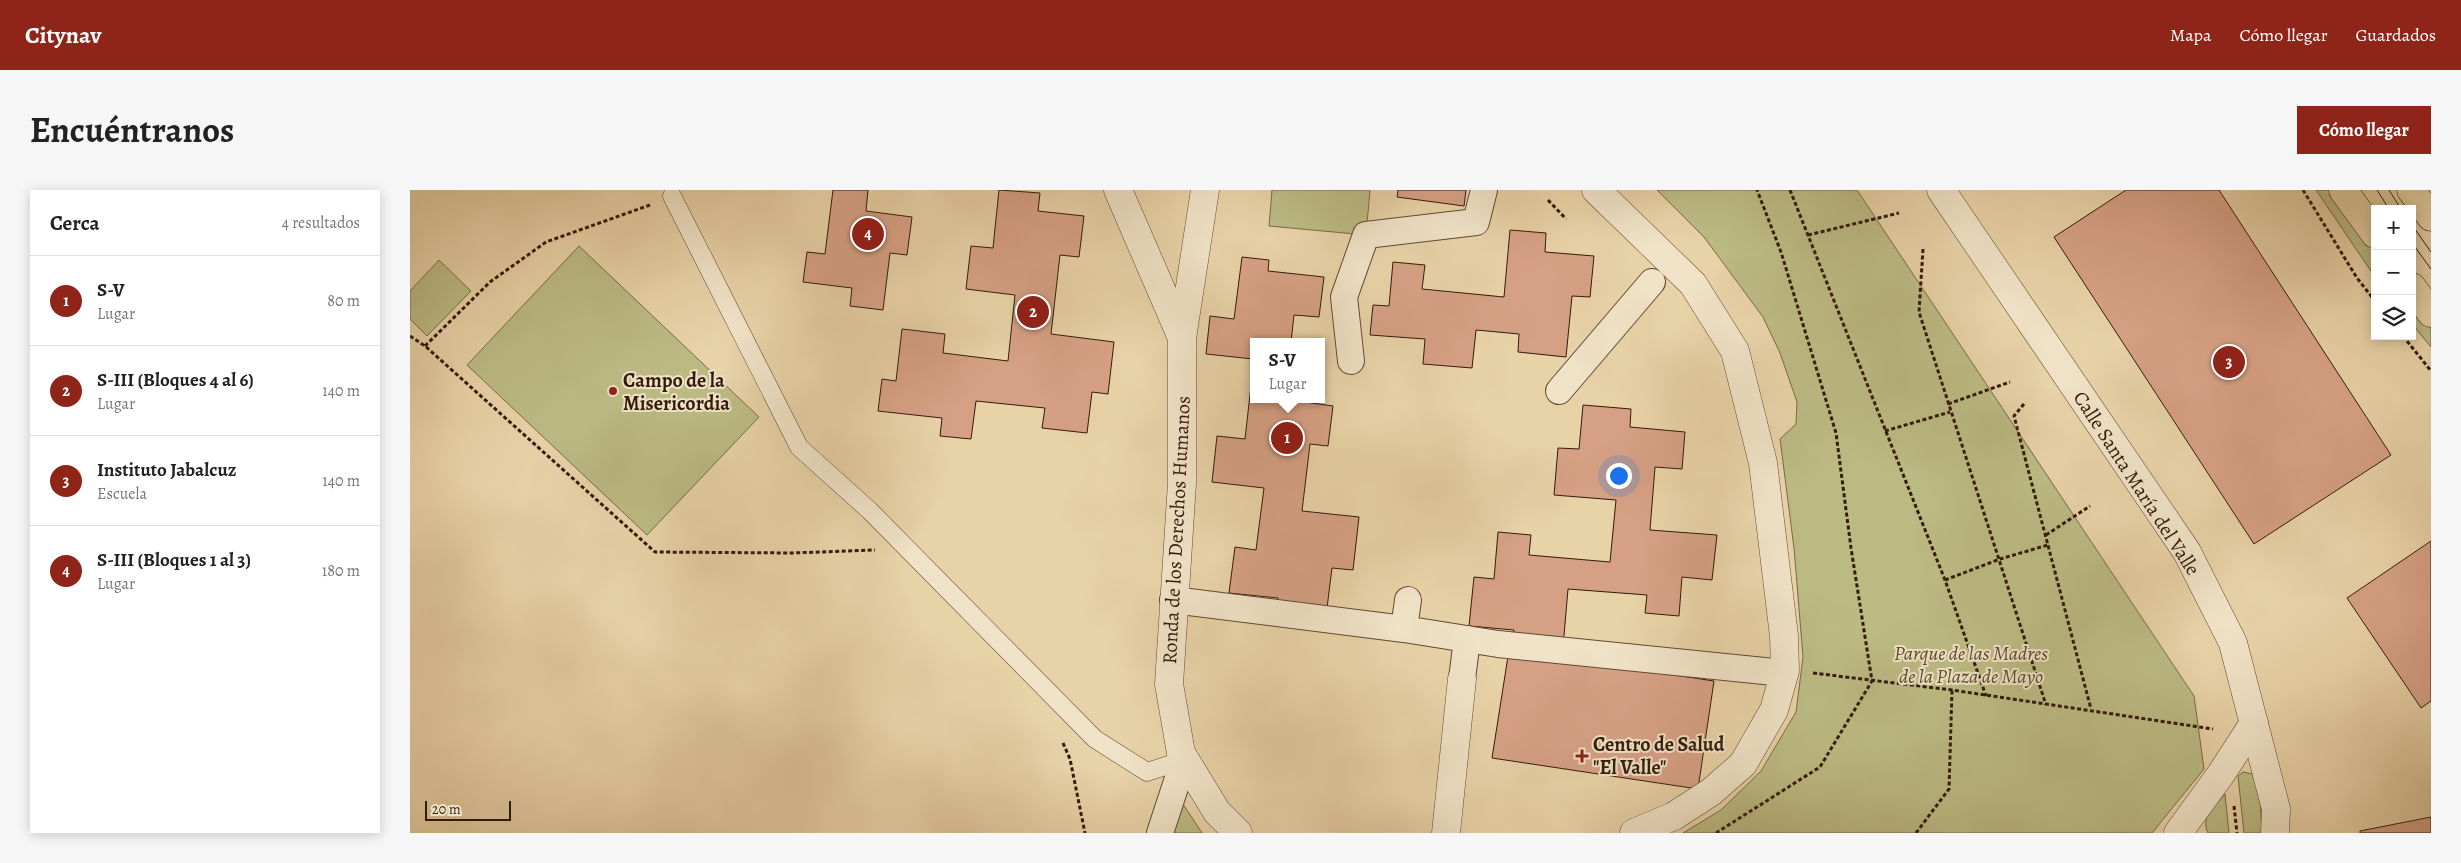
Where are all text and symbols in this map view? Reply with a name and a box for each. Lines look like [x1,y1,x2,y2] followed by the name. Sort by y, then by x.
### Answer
[25,19,101,51] text: Citynav
[2170,23,2211,47] text: Mapa
[2239,23,2328,47] text: Cómo llegar
[2356,23,2436,47] text: Guardados
[30,106,234,154] text: Encuéntranos
[2297,106,2431,154] button: Cómo llegar
[2371,205,2416,340] map controls
[2371,205,2416,250] button: +
[50,209,100,237] text: Cerca
[282,212,360,234] text: 4 resultados
[852,215,884,253] pin: 4
[2371,250,2416,295] button: −
[97,277,125,303] text: S-V
[63,290,69,312] text: 1
[327,290,360,312] text: 80 m
[1017,293,1049,331] pin: 2
[2371,295,2416,340] button: layers
[97,303,135,325] text: Lugar
[1250,338,1325,403] popup
[2213,343,2245,381] pin: 3
[1268,347,1296,373] text: S-V
[97,367,254,393] text: S-III (Bloques 4 al 6)
[623,367,730,417] place label: Campo de la Misericordia
[1268,373,1307,395] text: Lugar
[62,380,70,402] text: 2
[322,380,360,402] text: 140 m
[607,385,619,397] marker: Campo de la Misericordia
[2067,386,2206,581] street label: Calle Santa María del Valle
[97,393,135,415] text: Lugar
[1156,395,1197,665] street label: Ronda de los Derechos Humanos
[1271,419,1303,457] pin: 1
[97,457,237,483] text: Instituto Jabalcuz
[1606,463,1632,489] your location
[63,470,69,492] text: 3
[322,470,360,492] text: 140 m
[97,483,147,505] text: Escuela
[97,547,251,573] text: S-III (Bloques 1 al 3)
[62,560,70,582] text: 4
[322,560,360,582] text: 180 m
[97,573,135,595] text: Lugar
[1894,640,2048,690] park label: Parque de las Madres de la Plaza de Mayo
[1593,731,1725,781] place label: Centro de Salud "El Valle"
[1575,749,1589,763] marker: Centro de Salud "El Valle"
[425,798,511,821] scale bar
[432,800,461,819] text: 20 m

